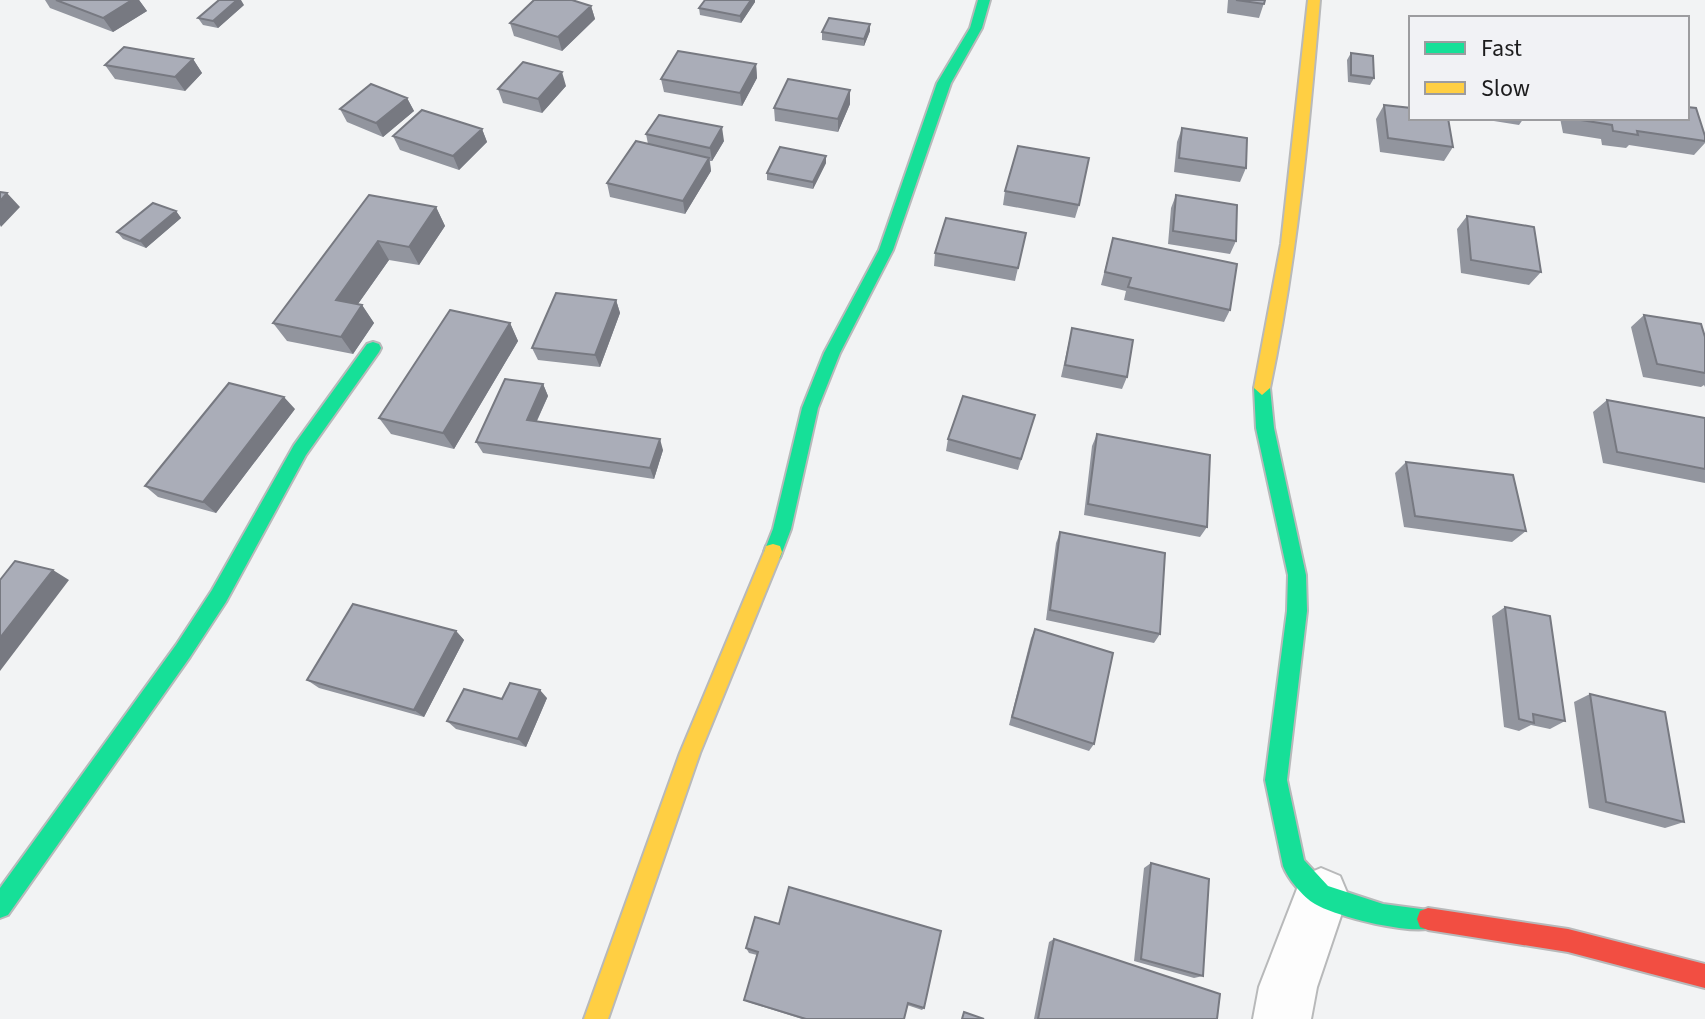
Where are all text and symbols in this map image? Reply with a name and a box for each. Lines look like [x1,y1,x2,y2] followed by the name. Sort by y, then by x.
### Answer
[1409,16,1689,120] legend
[1481,31,1522,66] text: Fast
[1481,71,1530,106] text: Slow

